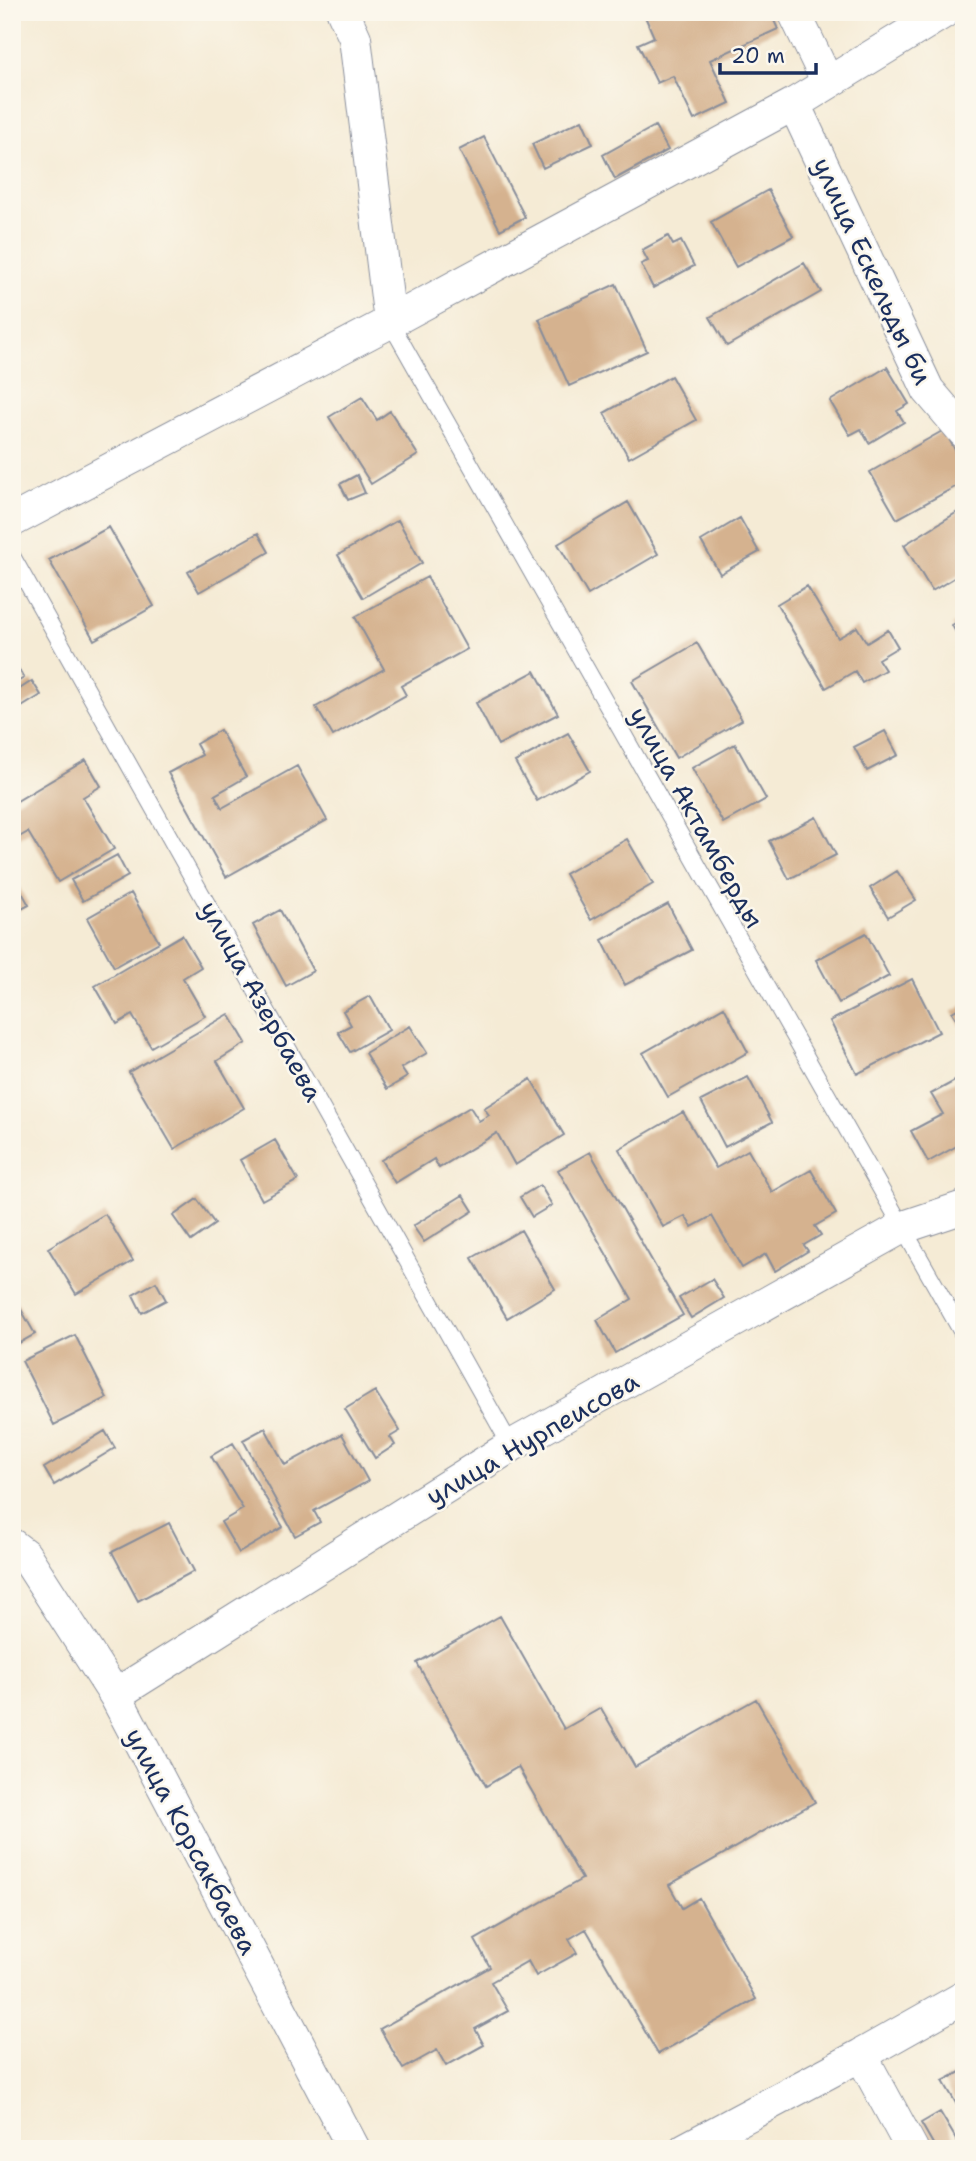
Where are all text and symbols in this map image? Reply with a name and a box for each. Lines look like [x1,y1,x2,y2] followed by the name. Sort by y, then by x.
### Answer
[720,32,817,76] scale bar
[731,42,785,70] text: 20 m
[805,152,941,390] street label: улица Ескельды би
[622,700,772,934] street label: улица Актамберды
[192,894,332,1108] street label: улица Азербаева
[419,1363,645,1513] street label: улица Нурпеисова
[117,1721,267,1961] street label: улица Корсакбаева

